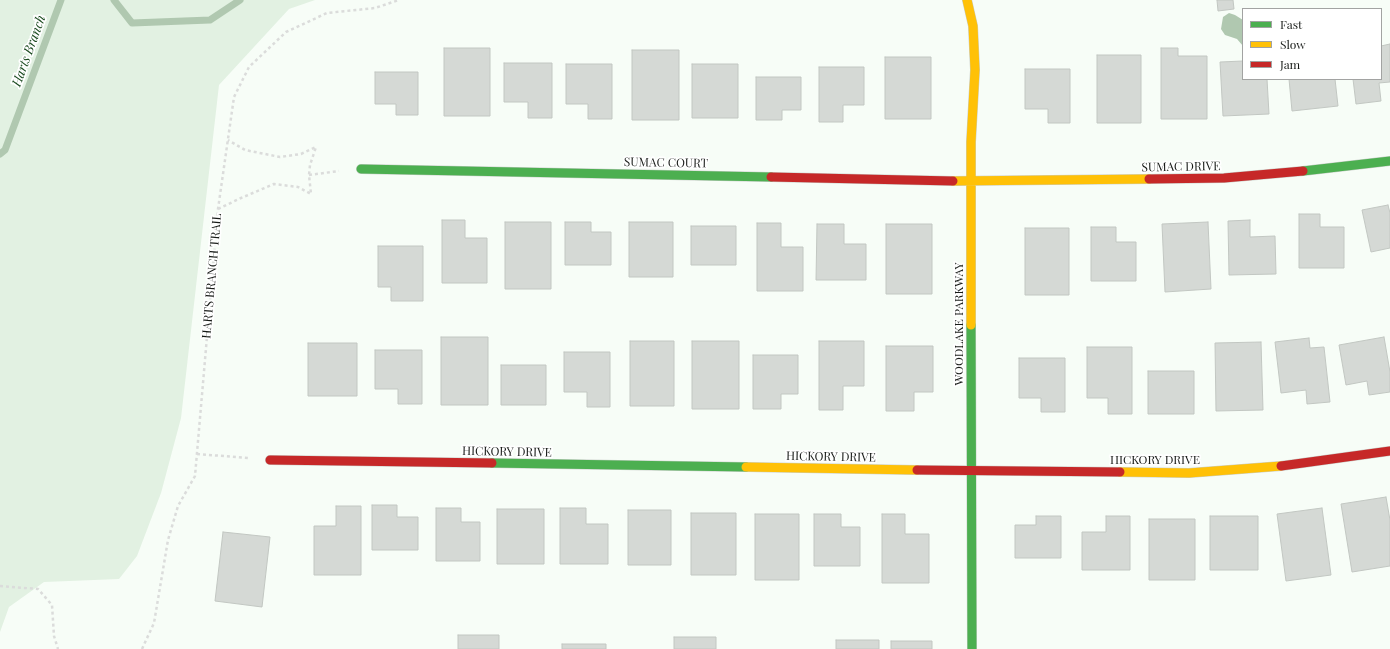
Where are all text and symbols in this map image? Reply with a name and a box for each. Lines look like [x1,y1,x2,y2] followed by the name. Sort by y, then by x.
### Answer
[1242,8,1382,80] legend
[9,13,49,89] water label: Harts Branch
[1280,16,1302,32] text: Fast
[1280,36,1306,52] text: Slow
[1280,56,1300,72] text: Jam
[624,155,708,171] street label: SUMAC COURT
[1141,159,1221,175] street label: SUMAC DRIVE
[199,213,225,339] street label: HARTS BRANCH TRAIL
[952,262,966,386] street label: WOODLAKE PARKWAY
[462,444,552,460] street label: HICKORY DRIVE
[786,449,876,465] street label: HICKORY DRIVE
[1110,453,1200,467] street label: HICKORY DRIVE

